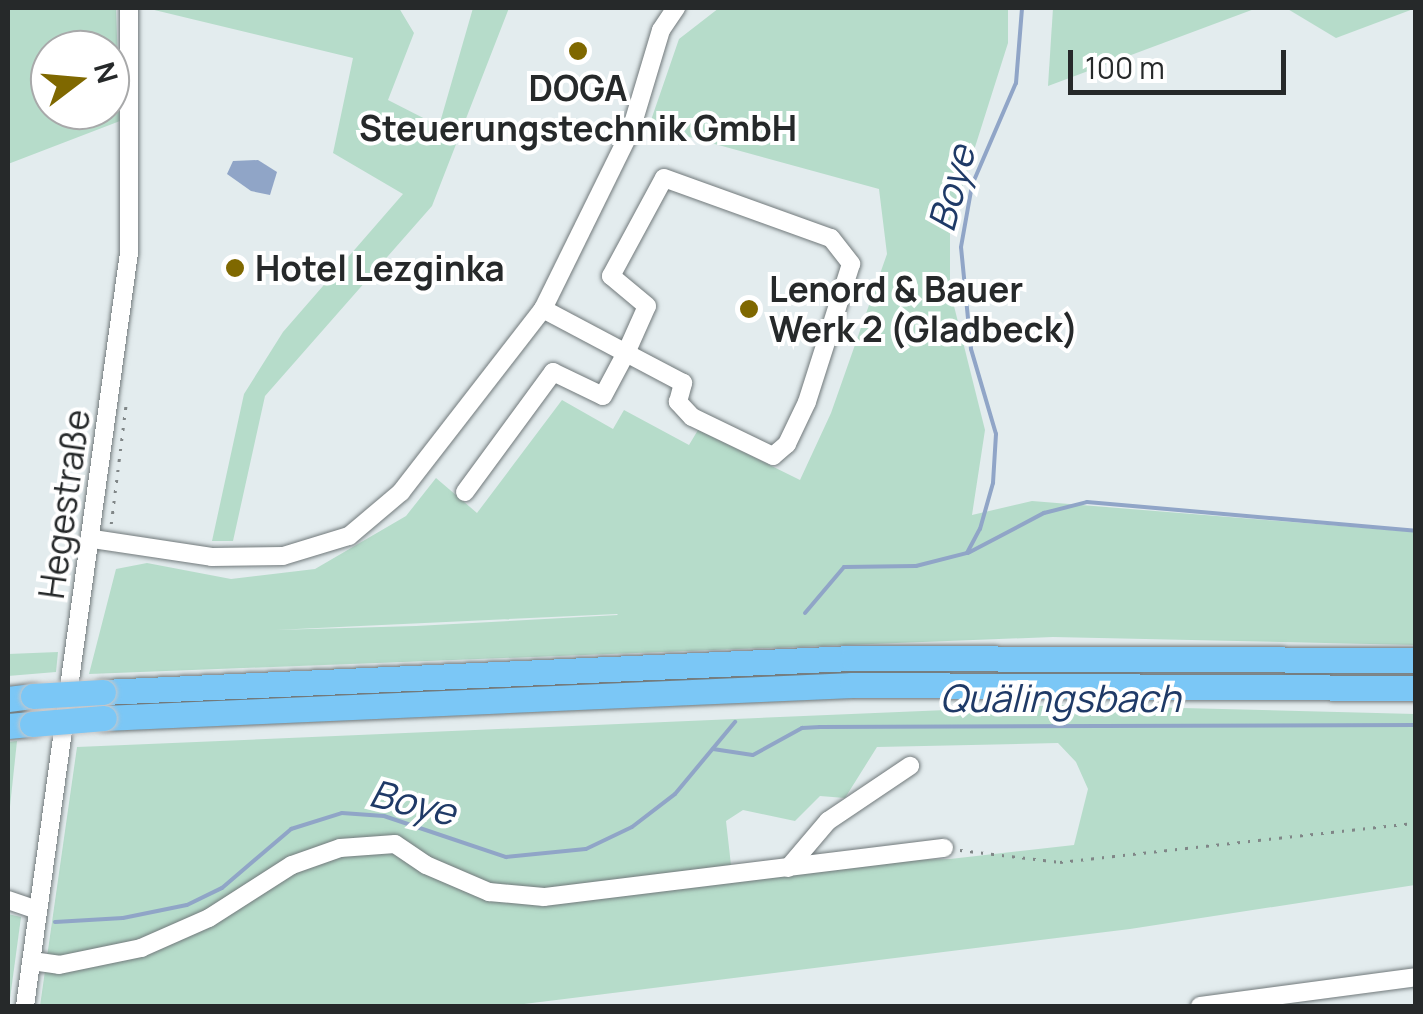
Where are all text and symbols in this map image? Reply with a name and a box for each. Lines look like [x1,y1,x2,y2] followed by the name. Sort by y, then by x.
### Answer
[30,30,130,130] north arrow
[1073,30,1290,92] scale bar
[567,40,589,62] marker: DOGA Steuerungstechnik GmbH
[1085,47,1165,88] text: 100 m
[86,57,128,87] text: N
[359,67,797,149] place label: DOGA Steuerungstechnik GmbH
[918,140,984,236] water label: Boye
[255,247,505,289] place label: Hotel Lezginka
[224,257,246,279] marker: Hotel Lezginka
[769,268,1078,350] place label: Lenord & Bauer Werk 2 (Gladbeck)
[738,298,760,320] marker: Lenord & Bauer Werk 2 (Gladbeck)
[30,407,98,601] street label: Hegestraße
[939,675,1181,721] water label: Quälingsbach
[366,769,460,835] water label: Boye

